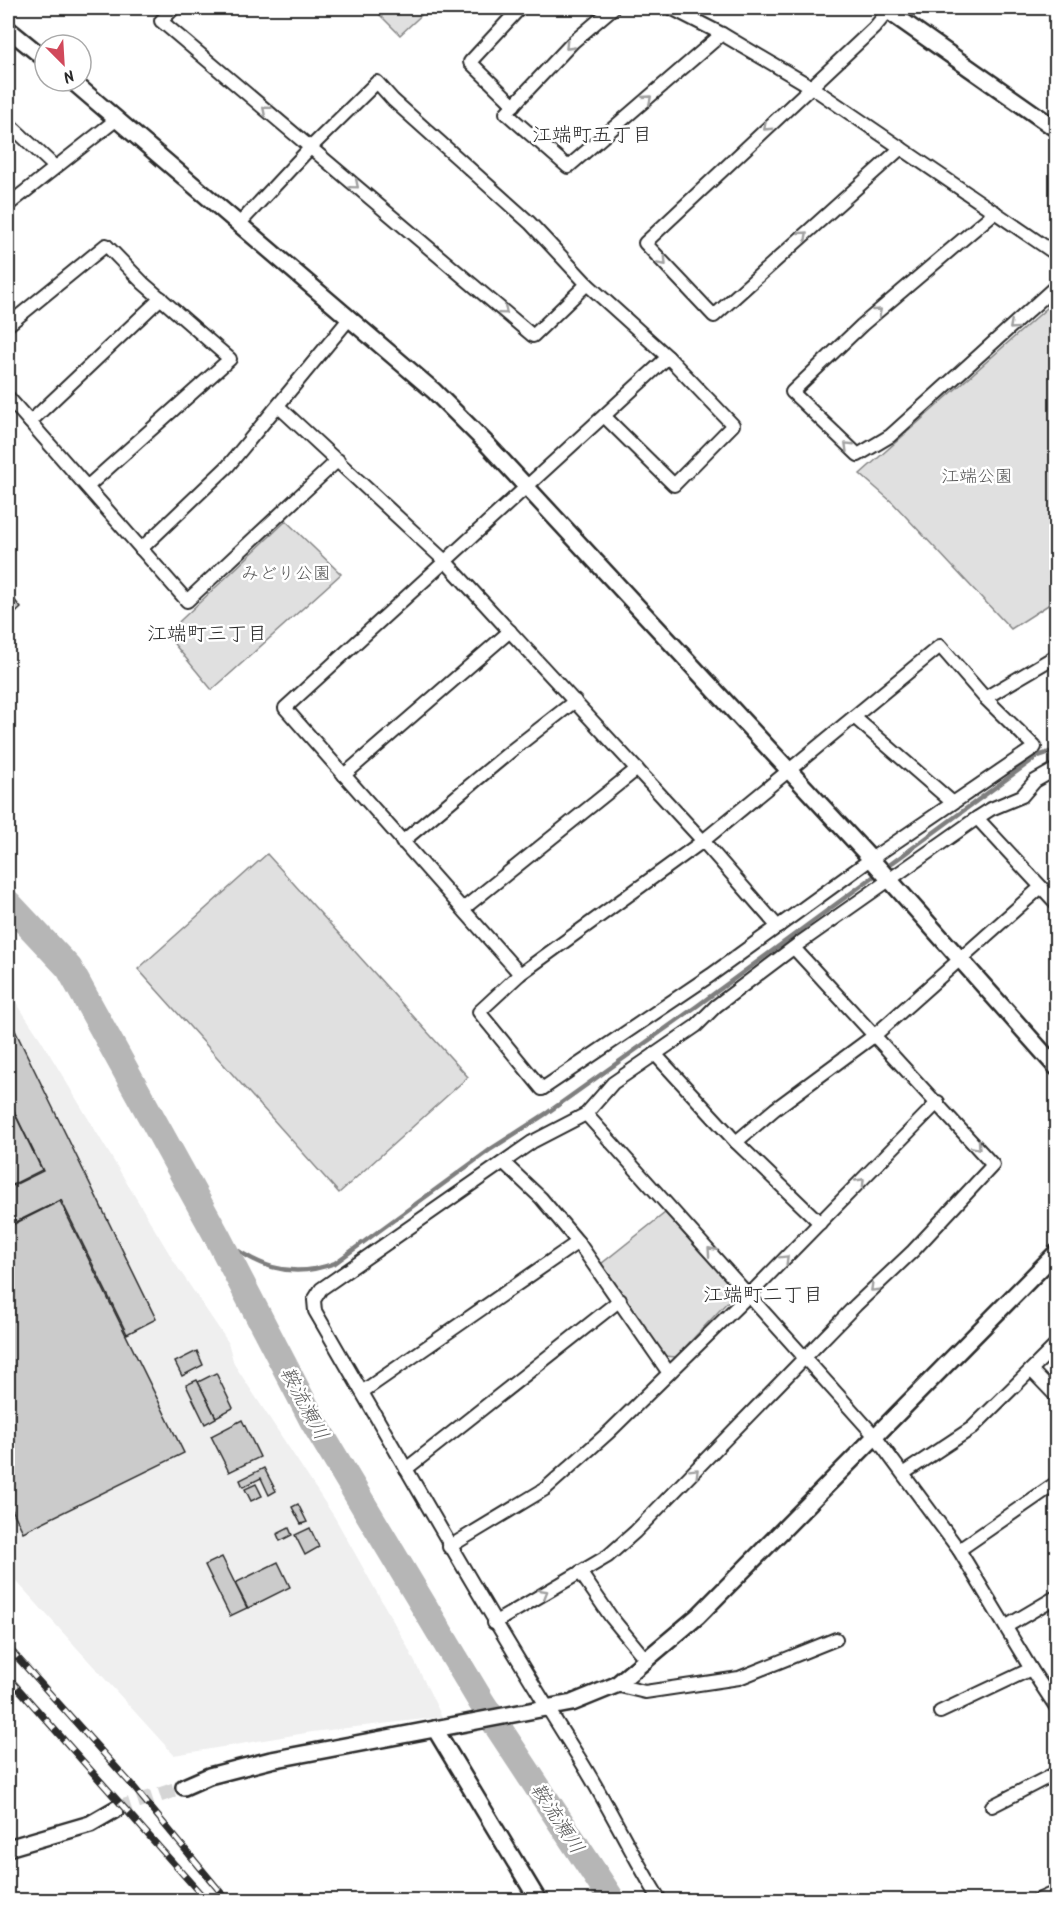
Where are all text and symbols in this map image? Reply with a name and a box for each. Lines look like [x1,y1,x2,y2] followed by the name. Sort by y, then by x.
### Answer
[33,33,93,93] north arrow
[566,39,577,50] one-way arrow
[59,62,78,89] text: N
[641,95,652,106] one-way arrow
[262,106,273,117] one-way arrow
[764,119,775,130] one-way arrow
[532,120,652,152] district label: 江端町五丁目
[348,178,359,189] one-way arrow
[797,232,808,243] one-way arrow
[656,255,667,265] one-way arrow
[497,304,508,315] one-way arrow
[871,308,882,319] one-way arrow
[1009,319,1020,330] one-way arrow
[845,442,855,453] one-way arrow
[941,463,1013,492] park label: 江端公園
[241,560,331,589] park label: みどり公園
[147,619,267,651] district label: 江端町三丁目
[970,1139,981,1150] one-way arrow
[853,1178,864,1189] one-way arrow
[707,1247,718,1258] one-way arrow
[778,1255,789,1265] one-way arrow
[703,1280,823,1312] district label: 江端町二丁目
[871,1280,882,1291] one-way arrow
[270,1361,336,1447] water label: 鞍流瀬川
[688,1468,699,1479] one-way arrow
[538,1590,549,1601] one-way arrow
[521,1777,592,1861] water label: 鞍流瀬川

